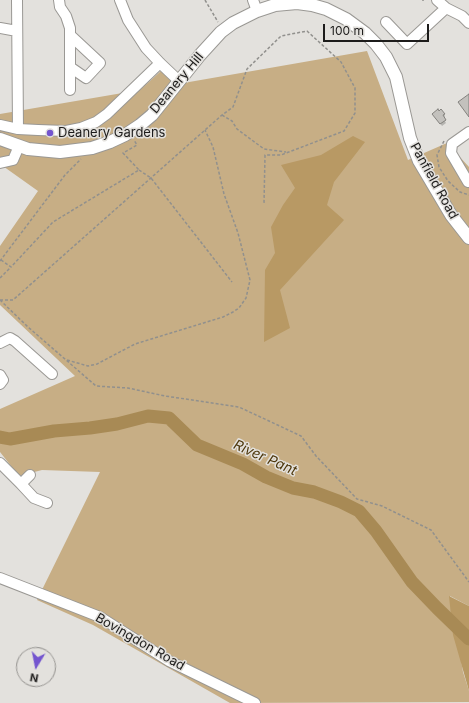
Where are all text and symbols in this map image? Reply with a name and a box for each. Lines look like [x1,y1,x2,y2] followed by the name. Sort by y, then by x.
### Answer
[325,16,431,42] scale bar
[330,23,364,38] text: 100 m
[147,49,207,117] street label: Deanery Hill
[58,125,165,141] place label: Deanery Gardens
[45,128,55,138] marker: Deanery Gardens
[407,140,461,222] street label: Panfield Road
[231,437,299,479] water label: River Pant
[93,610,187,674] street label: Bovingdon Road
[16,647,56,687] north arrow
[29,670,39,685] text: N

